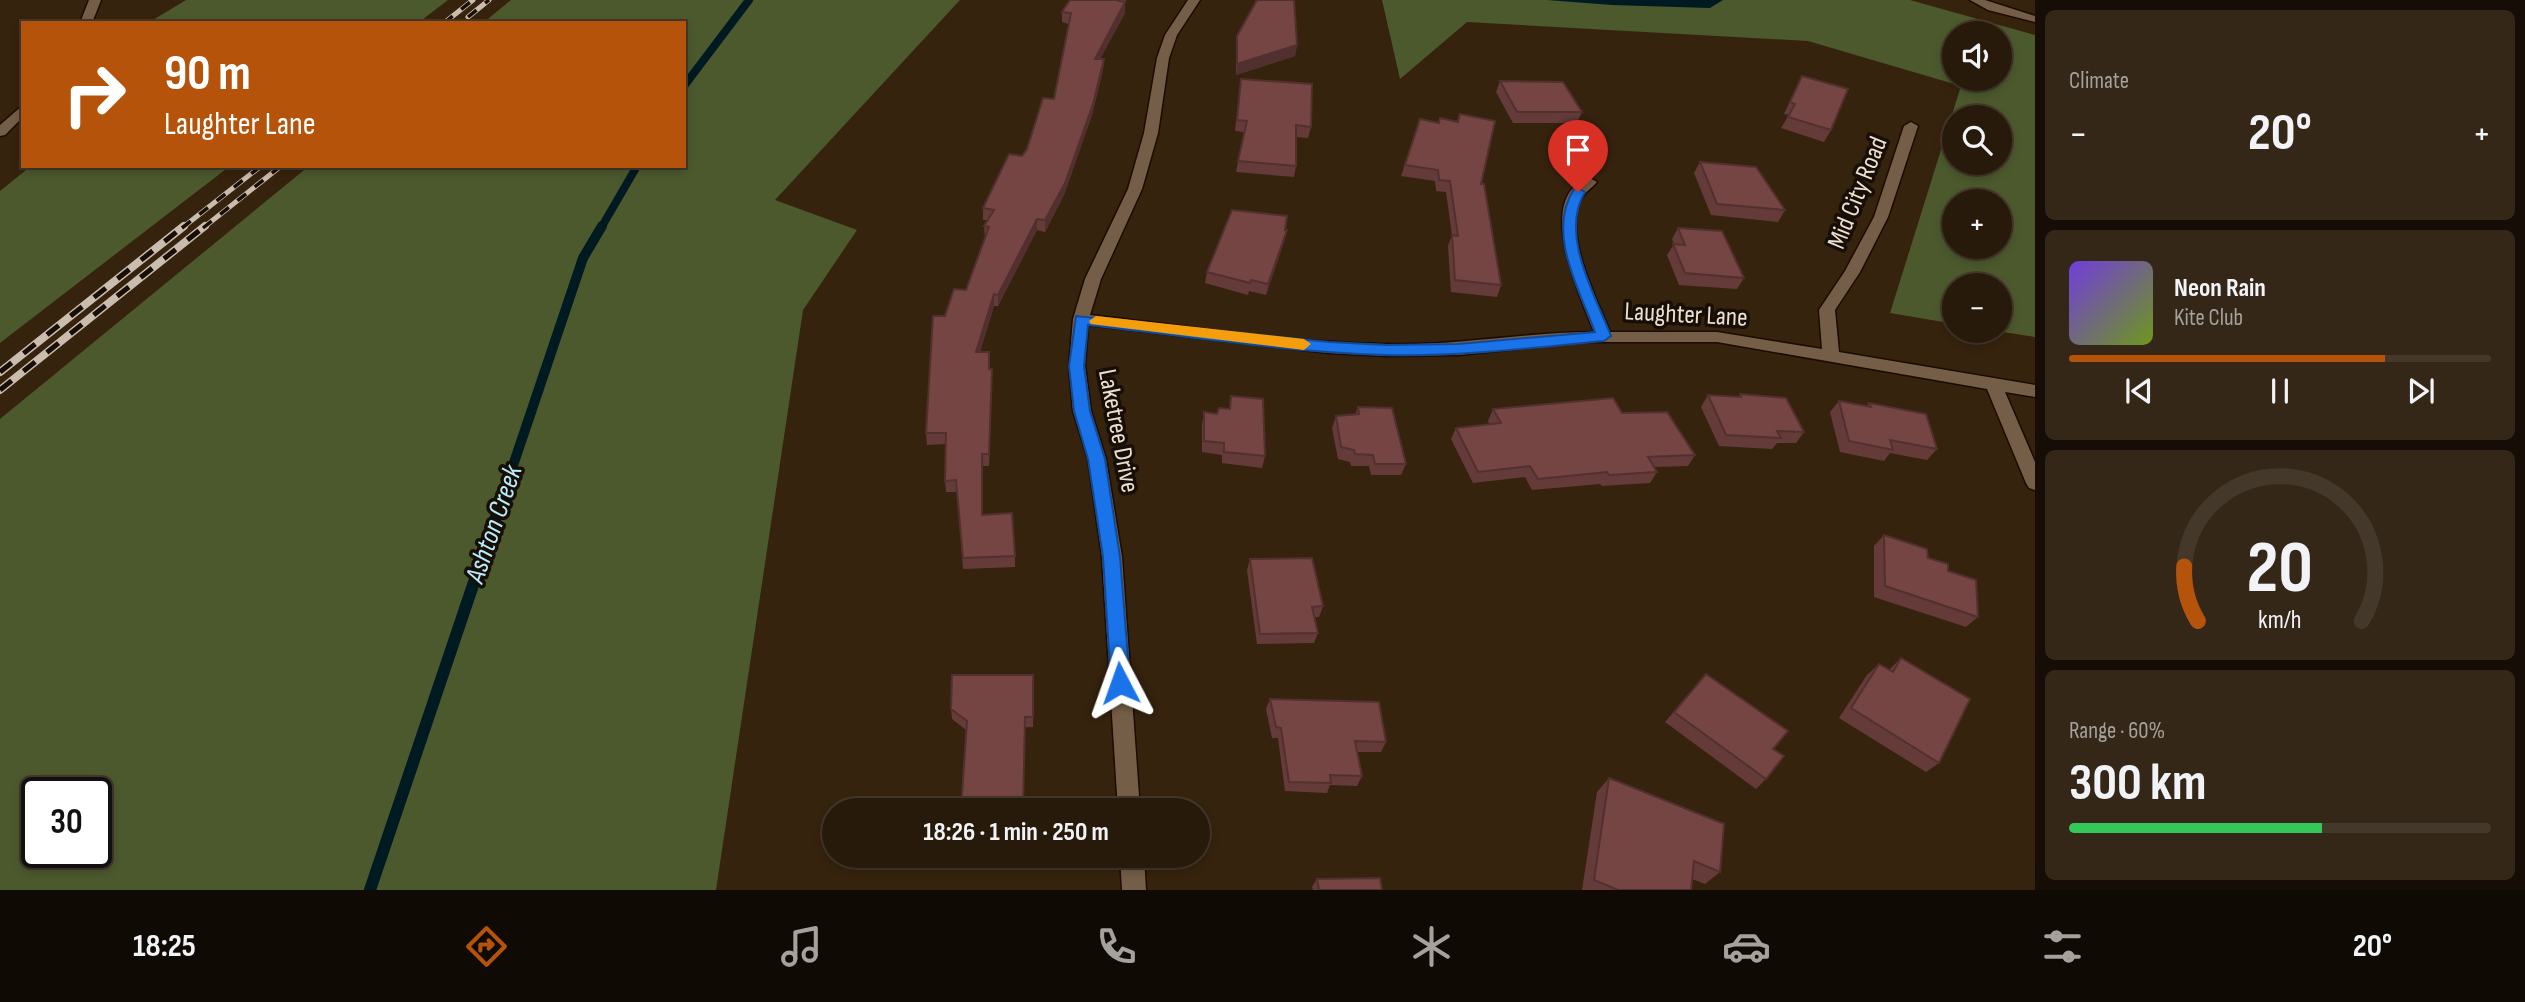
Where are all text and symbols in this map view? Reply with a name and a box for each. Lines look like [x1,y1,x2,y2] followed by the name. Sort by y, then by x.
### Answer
[1942,21,2012,343] map controls
[1942,21,2012,91] button: sound
[164,45,251,104] text: 90 m
[49,49,140,140] icon: right
[2069,67,2129,95] text: Climate
[2248,102,2312,165] text: 20°
[164,105,316,144] text: Laughter Lane
[1942,105,2012,175] button: search
[2069,112,2088,157] text: −
[2472,112,2491,157] text: +
[1548,120,1608,192] pin
[1559,131,1597,169] icon: arrive
[1821,132,1895,254] street label: Mid City Road
[1942,189,2012,259] button: +
[1942,273,2012,343] button: −
[2174,273,2266,304] text: Neon Rain
[1624,296,1748,334] street label: Laughter Lane
[2174,304,2243,332] text: Kite Club
[1091,367,1145,495] street label: Laketree Drive
[2120,372,2158,410] icon: previous
[2261,372,2299,410] icon: pause
[2402,372,2440,410] icon: next
[458,459,530,588] water label: Ashton Creek
[2247,525,2313,613] text: 20
[2258,605,2302,636] text: km/h
[1083,646,1157,720] position arrow
[2069,717,2165,745] text: Range · 60%
[2069,752,2206,815] text: 300 km
[21,777,112,868] speed limit sign: 30
[923,817,1109,848] text: 18:26 · 1 min · 250 m
[462,922,511,971] icon: directions
[777,922,826,971] icon: music
[1092,922,1141,971] icon: phone
[1407,922,1456,971] icon: climate
[1722,922,1771,971] icon: car
[2038,922,2087,971] icon: filters
[133,927,196,966] text: 18:25
[2353,927,2392,966] text: 20°

